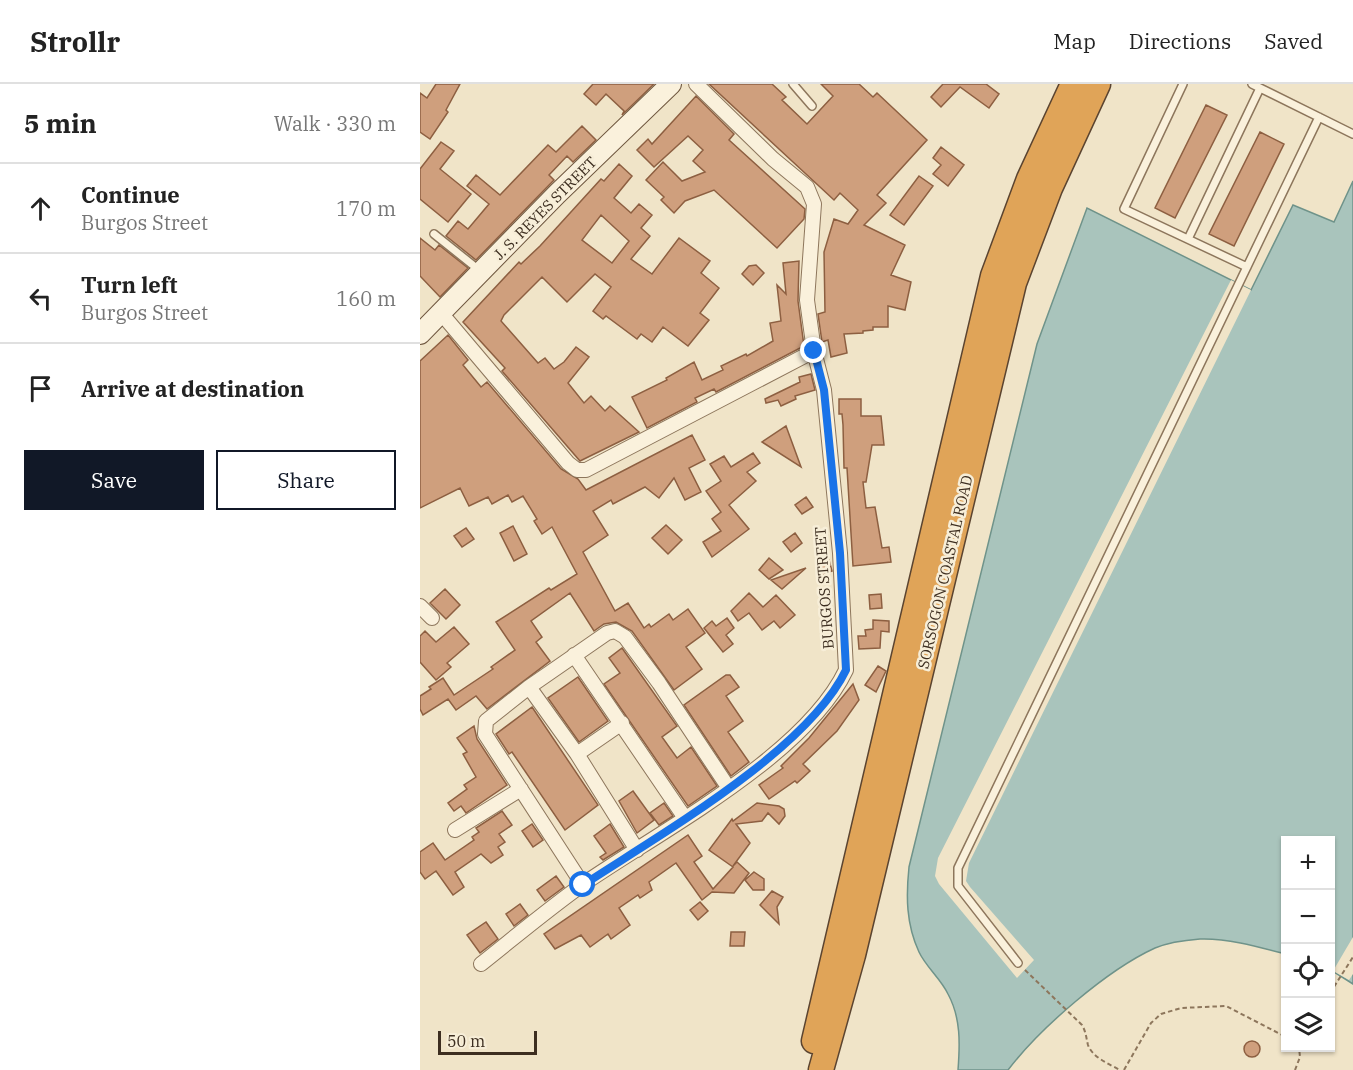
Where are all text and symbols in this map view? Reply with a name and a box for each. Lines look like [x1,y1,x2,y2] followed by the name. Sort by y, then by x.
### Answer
[30,23,120,60] text: Strollr
[1053,27,1096,55] text: Map
[1129,27,1231,55] text: Directions
[1264,27,1323,55] text: Saved
[24,106,97,140] text: 5 min
[274,110,396,137] text: Walk · 330 m
[489,152,601,264] street label: J. S. REYES STREET
[81,180,180,209] text: Continue
[24,192,57,225] icon: ahead
[336,195,396,222] text: 170 m
[81,209,208,236] text: Burgos Street
[81,270,177,299] text: Turn left
[24,282,57,315] icon: left
[336,285,396,312] text: 160 m
[81,299,208,326] text: Burgos Street
[800,337,826,363] route end
[24,372,57,405] icon: arrive
[81,374,304,403] text: Arrive at destination
[24,450,204,510] button: Save
[216,450,396,510] button: Share
[913,473,977,671] street label: SORSOGON COASTAL ROAD
[810,526,838,650] street label: BURGOS STREET
[1281,836,1335,1052] map controls
[1281,836,1335,890] button: +
[569,871,595,897] route start
[1281,890,1335,944] button: −
[1281,944,1335,998] button: locate
[1281,998,1335,1052] button: layers
[438,1028,537,1056] scale bar
[447,1031,485,1051] text: 50 m

